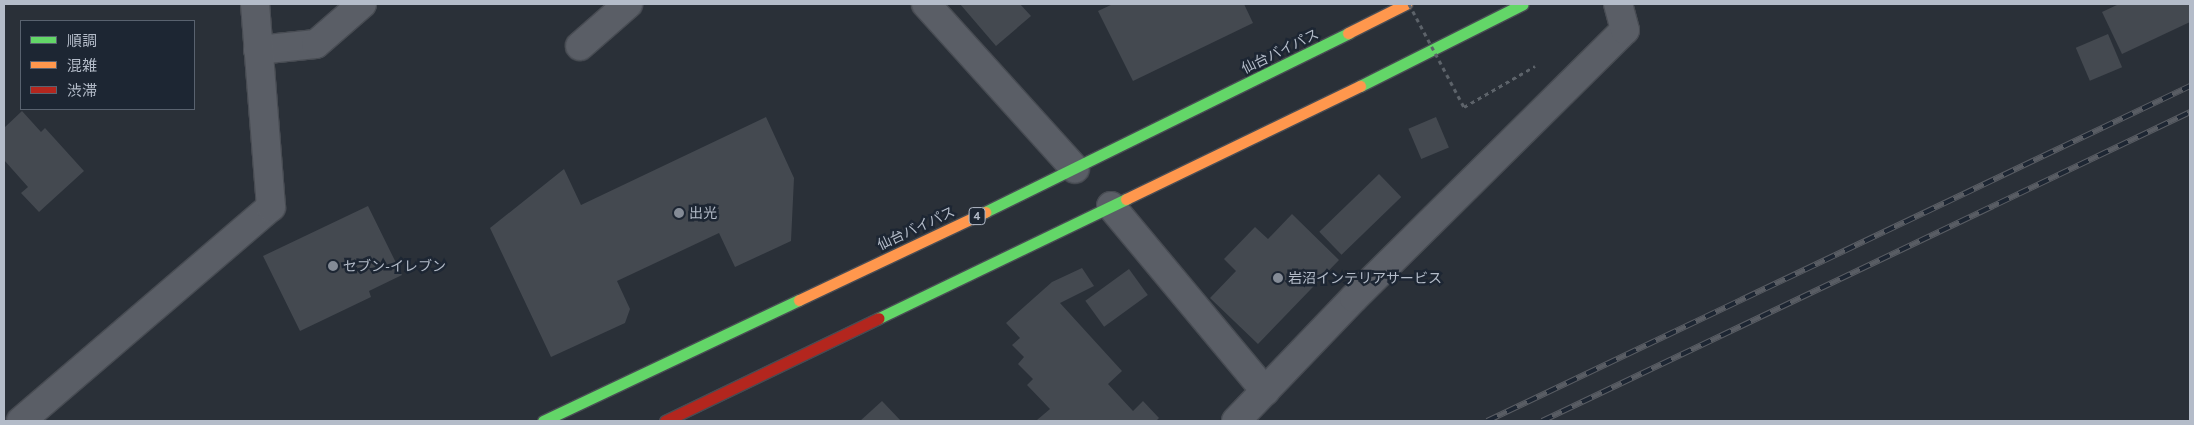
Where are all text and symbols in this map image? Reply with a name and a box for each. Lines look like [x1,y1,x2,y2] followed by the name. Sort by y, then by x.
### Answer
[20,20,195,110] legend
[1239,25,1321,77] street label: 仙台バイパス
[67,31,97,50] text: 順調
[67,56,97,75] text: 混雑
[67,81,97,100] text: 渋滞
[874,203,958,253] street label: 仙台バイパス
[689,205,717,221] place label: 出光
[673,207,685,219] marker: 出光
[968,207,986,226] road number: 4
[343,258,446,274] place label: セブン-イレブン
[327,260,339,272] marker: セブン-イレブン
[1288,270,1442,286] place label: 岩沼インテリアサービス
[1272,272,1284,284] marker: 岩沼インテリアサービス

